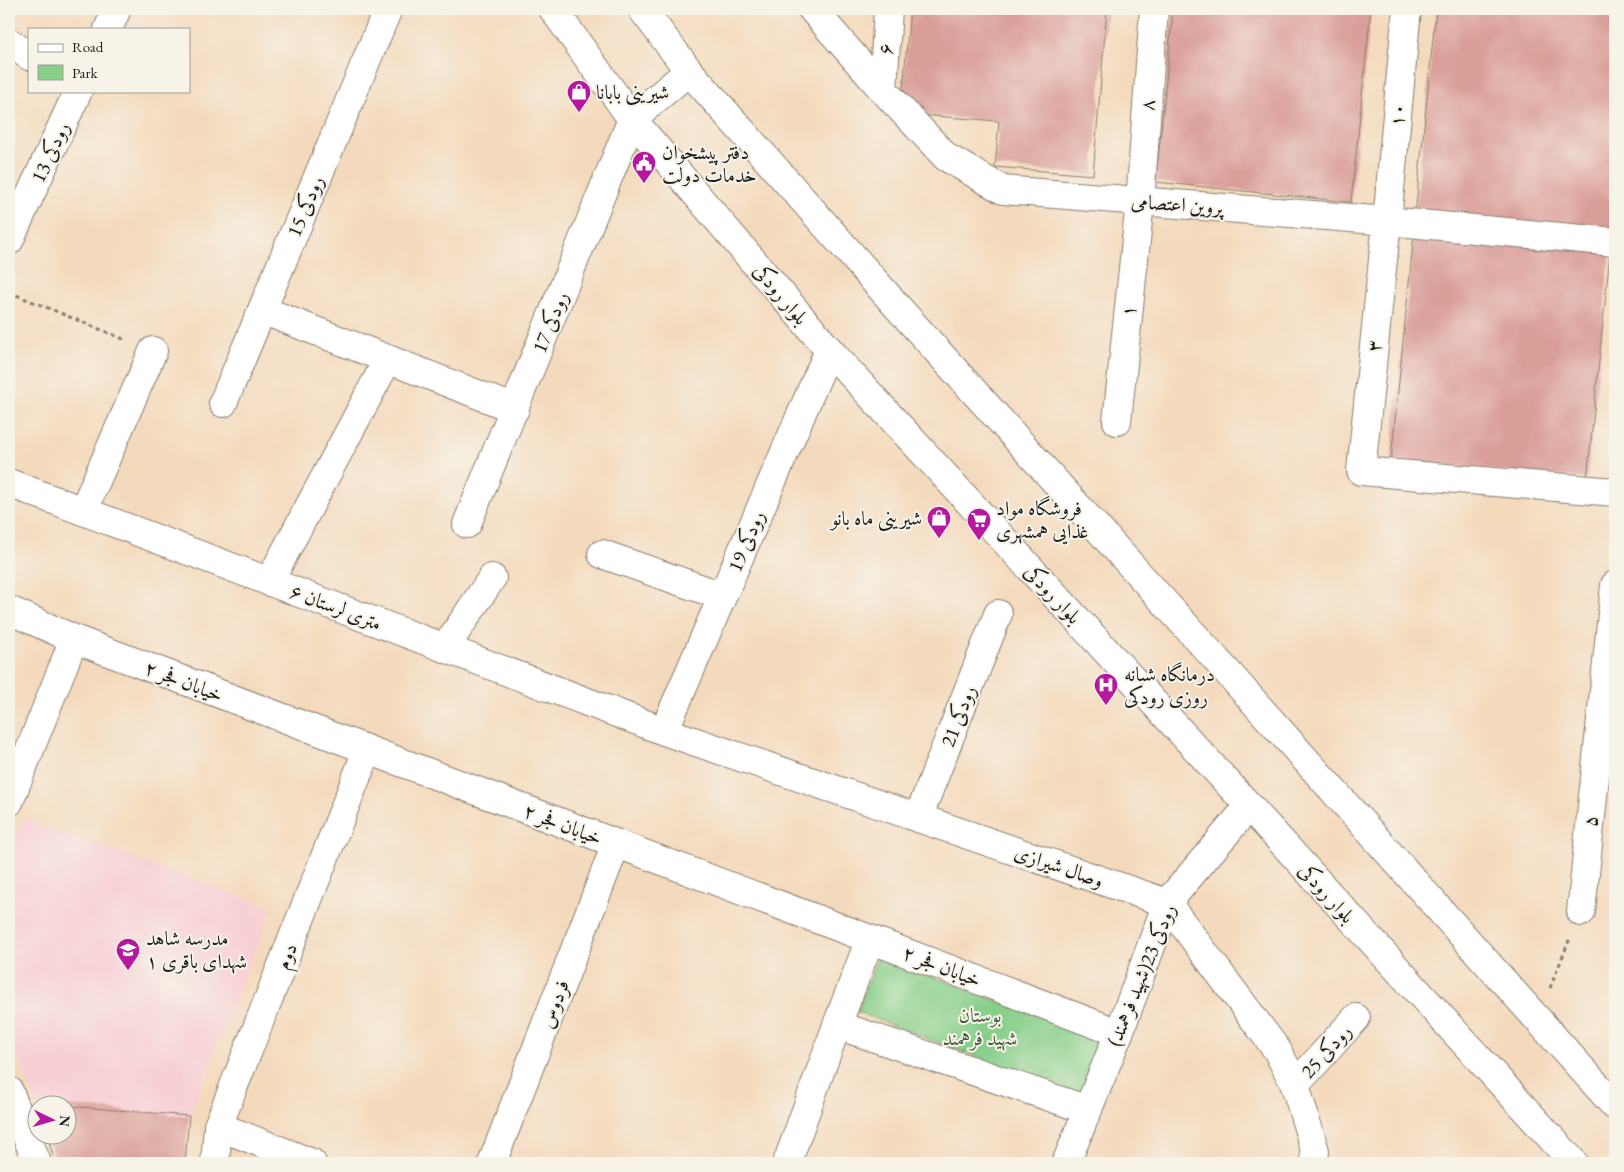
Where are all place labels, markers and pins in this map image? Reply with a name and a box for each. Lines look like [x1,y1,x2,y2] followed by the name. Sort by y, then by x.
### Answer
[566,79,592,113] shop icon: شیرینی بابانا
[596,79,669,106] place label: شیرینی بابانا
[662,139,757,188] place label: دفتر پیشخوان خدمات دولت
[631,150,657,184] public building icon: دفتر پیشخوان خدمات دولت
[996,495,1089,545] place label: فروشگاه مواد غذایی همشهری
[829,505,922,532] place label: شیرینی ماه بانو
[926,505,952,539] shop icon: شیرینی ماه بانو
[966,507,992,541] supermarket icon: فروشگاه مواد غذایی همشهری
[1124,661,1215,710] place label: درمانگاه شبانه روزی رودکی
[1093,672,1119,706] hospital icon: درمانگاه شبانه روزی رودکی
[146,925,247,974] place label: مدرسه شاهد شهدای باقری ۱
[115,937,141,971] school or university icon: مدرسه شاهد شهدای باقری ۱

